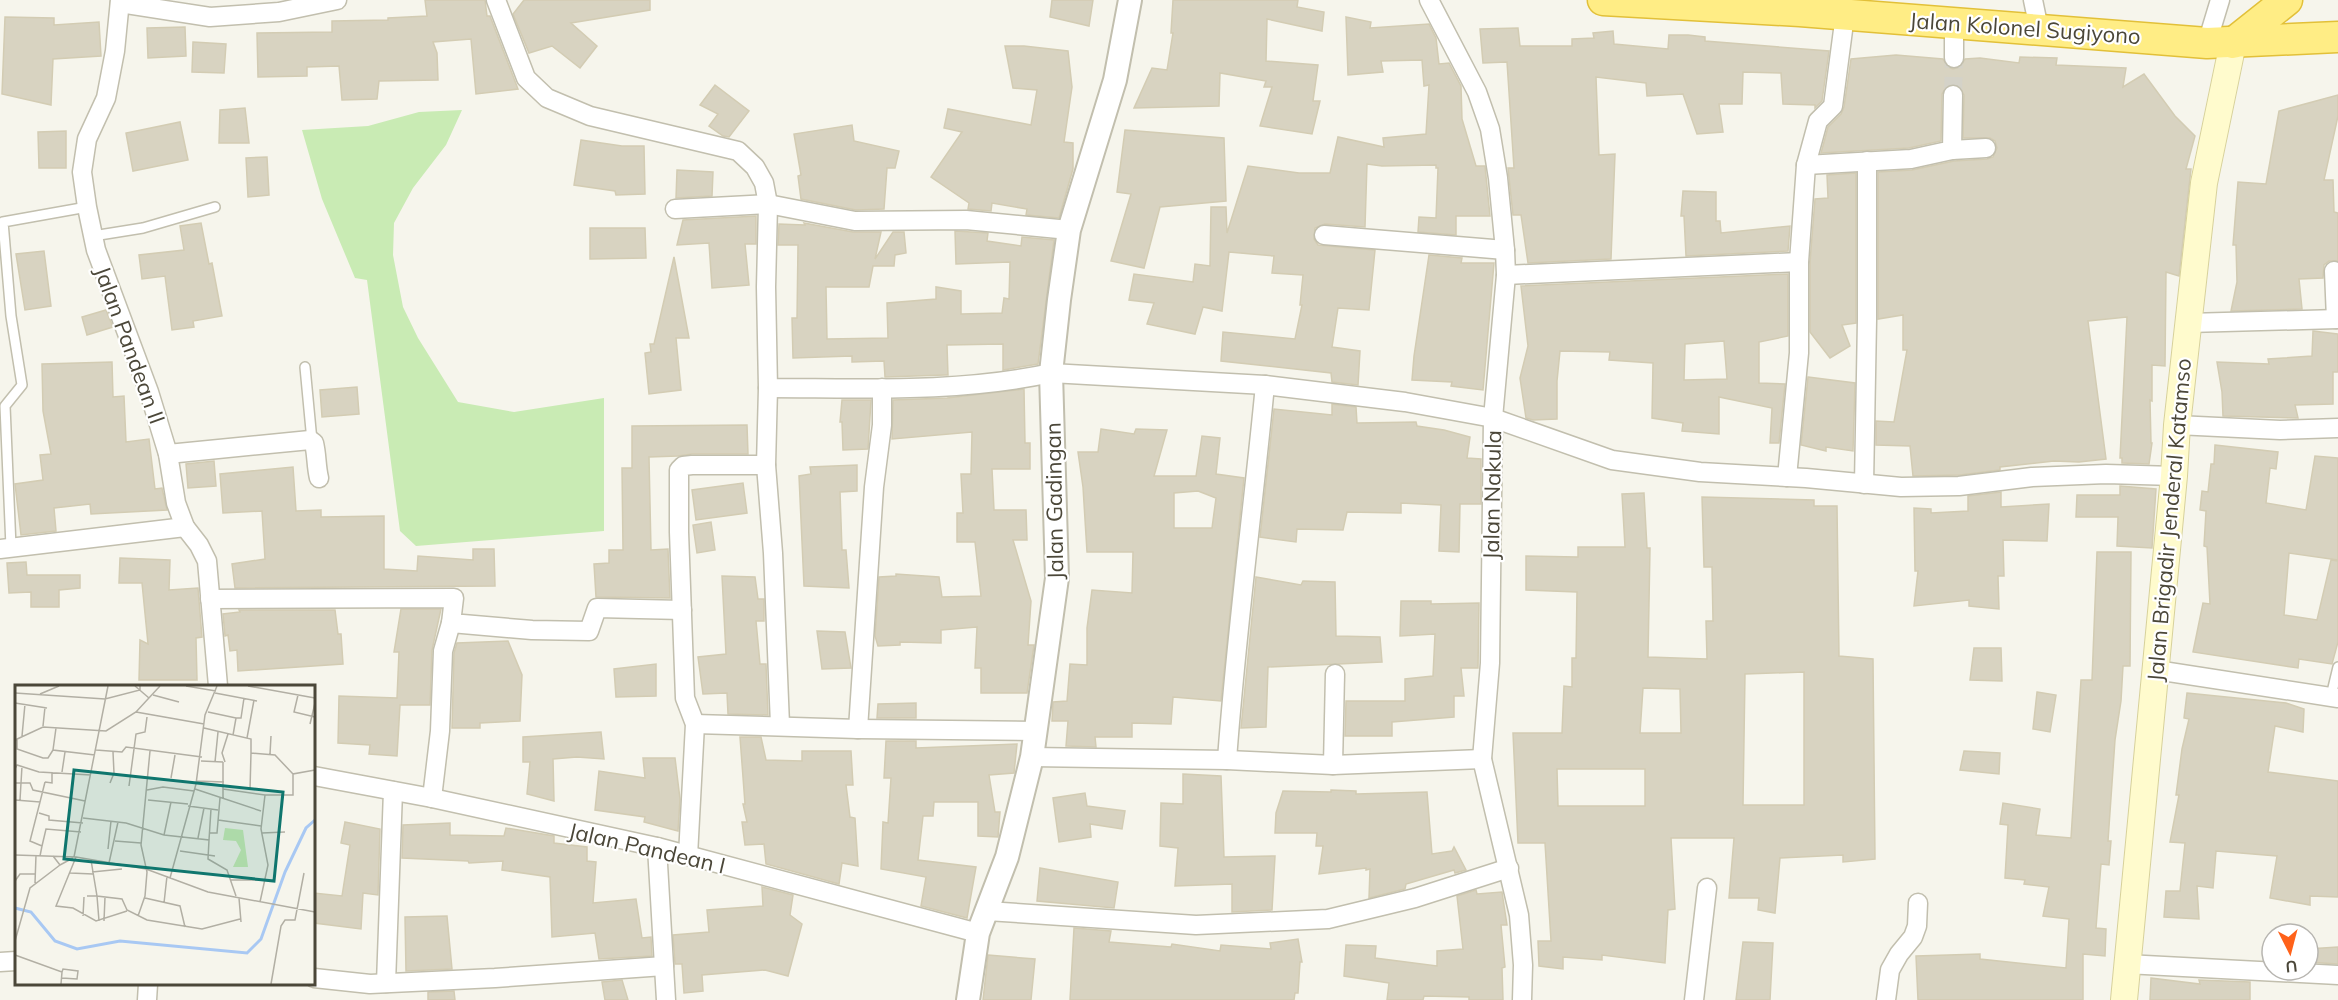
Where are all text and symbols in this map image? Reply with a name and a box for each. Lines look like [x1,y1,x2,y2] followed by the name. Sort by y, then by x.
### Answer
[1908,6,2142,50] street label: Jalan Kolonel Sugiyono
[88,262,172,428] street label: Jalan Pandean II
[2141,357,2197,683] street label: Jalan Brigadir Jenderal Katamso
[1039,422,1069,580] street label: Jalan Gadingan
[1477,430,1507,560] street label: Jalan Nakula
[15,685,315,985] inset map
[566,816,728,880] street label: Jalan Pandean I
[2260,922,2320,982] north arrow
[2285,956,2299,977] text: U

